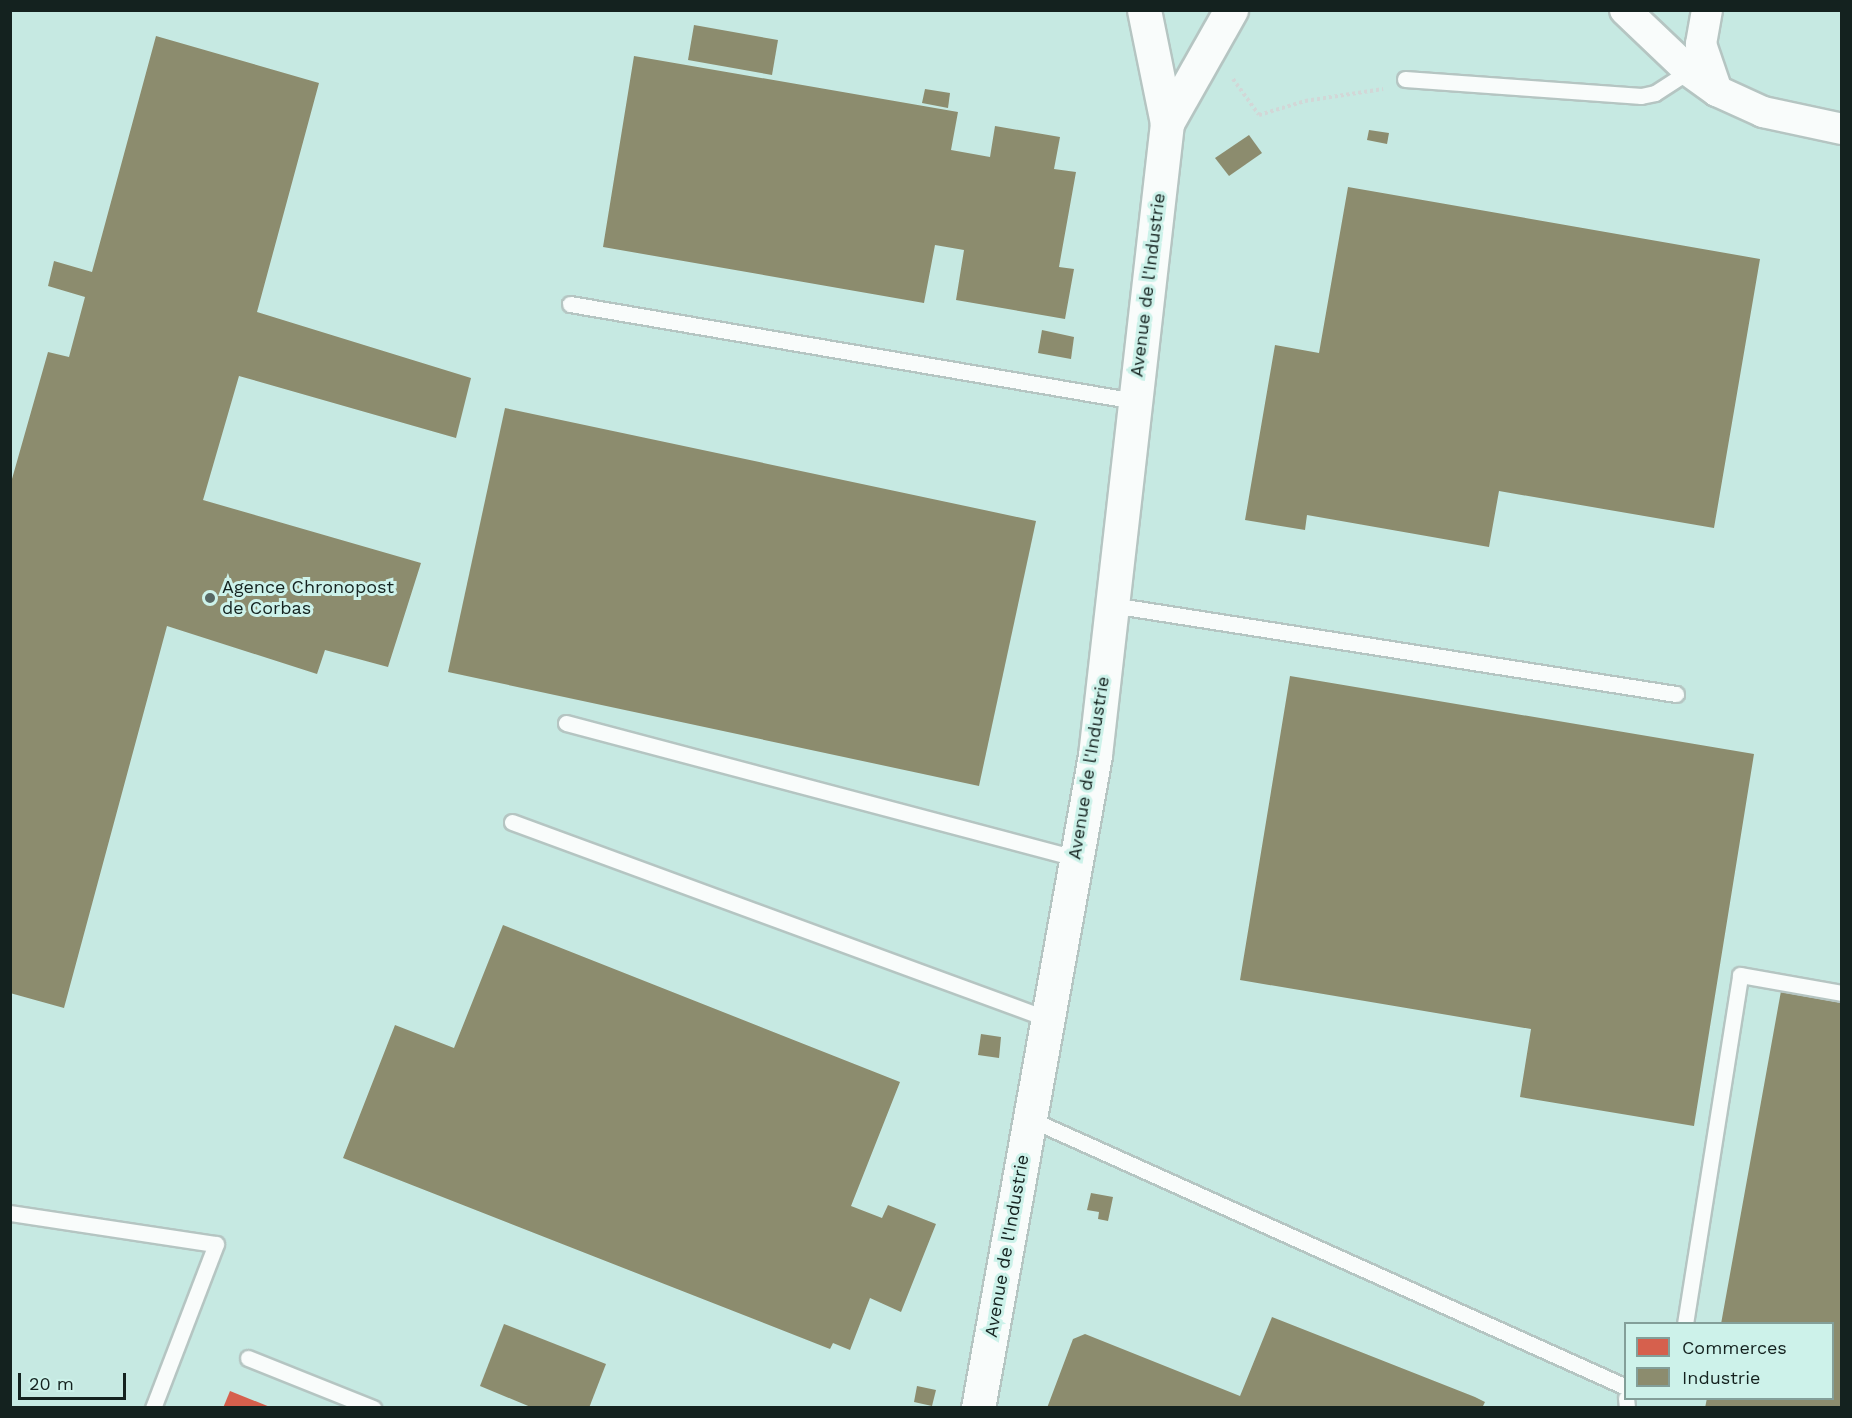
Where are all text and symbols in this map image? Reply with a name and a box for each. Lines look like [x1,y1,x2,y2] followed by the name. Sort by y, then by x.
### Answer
[1126,192,1170,378] street label: Avenue de l'Industrie
[222,577,394,620] place label: Agence Chronopost de Corbas
[203,591,217,605] marker: Agence Chronopost de Corbas
[1064,675,1114,861] street label: Avenue de l'Industrie
[980,1153,1034,1339] street label: Avenue de l'Industrie
[1624,1322,1834,1400] legend
[1682,1337,1787,1358] text: Commerces
[21,1361,129,1399] scale bar
[1682,1367,1760,1388] text: Industrie
[29,1373,74,1394] text: 20 m

